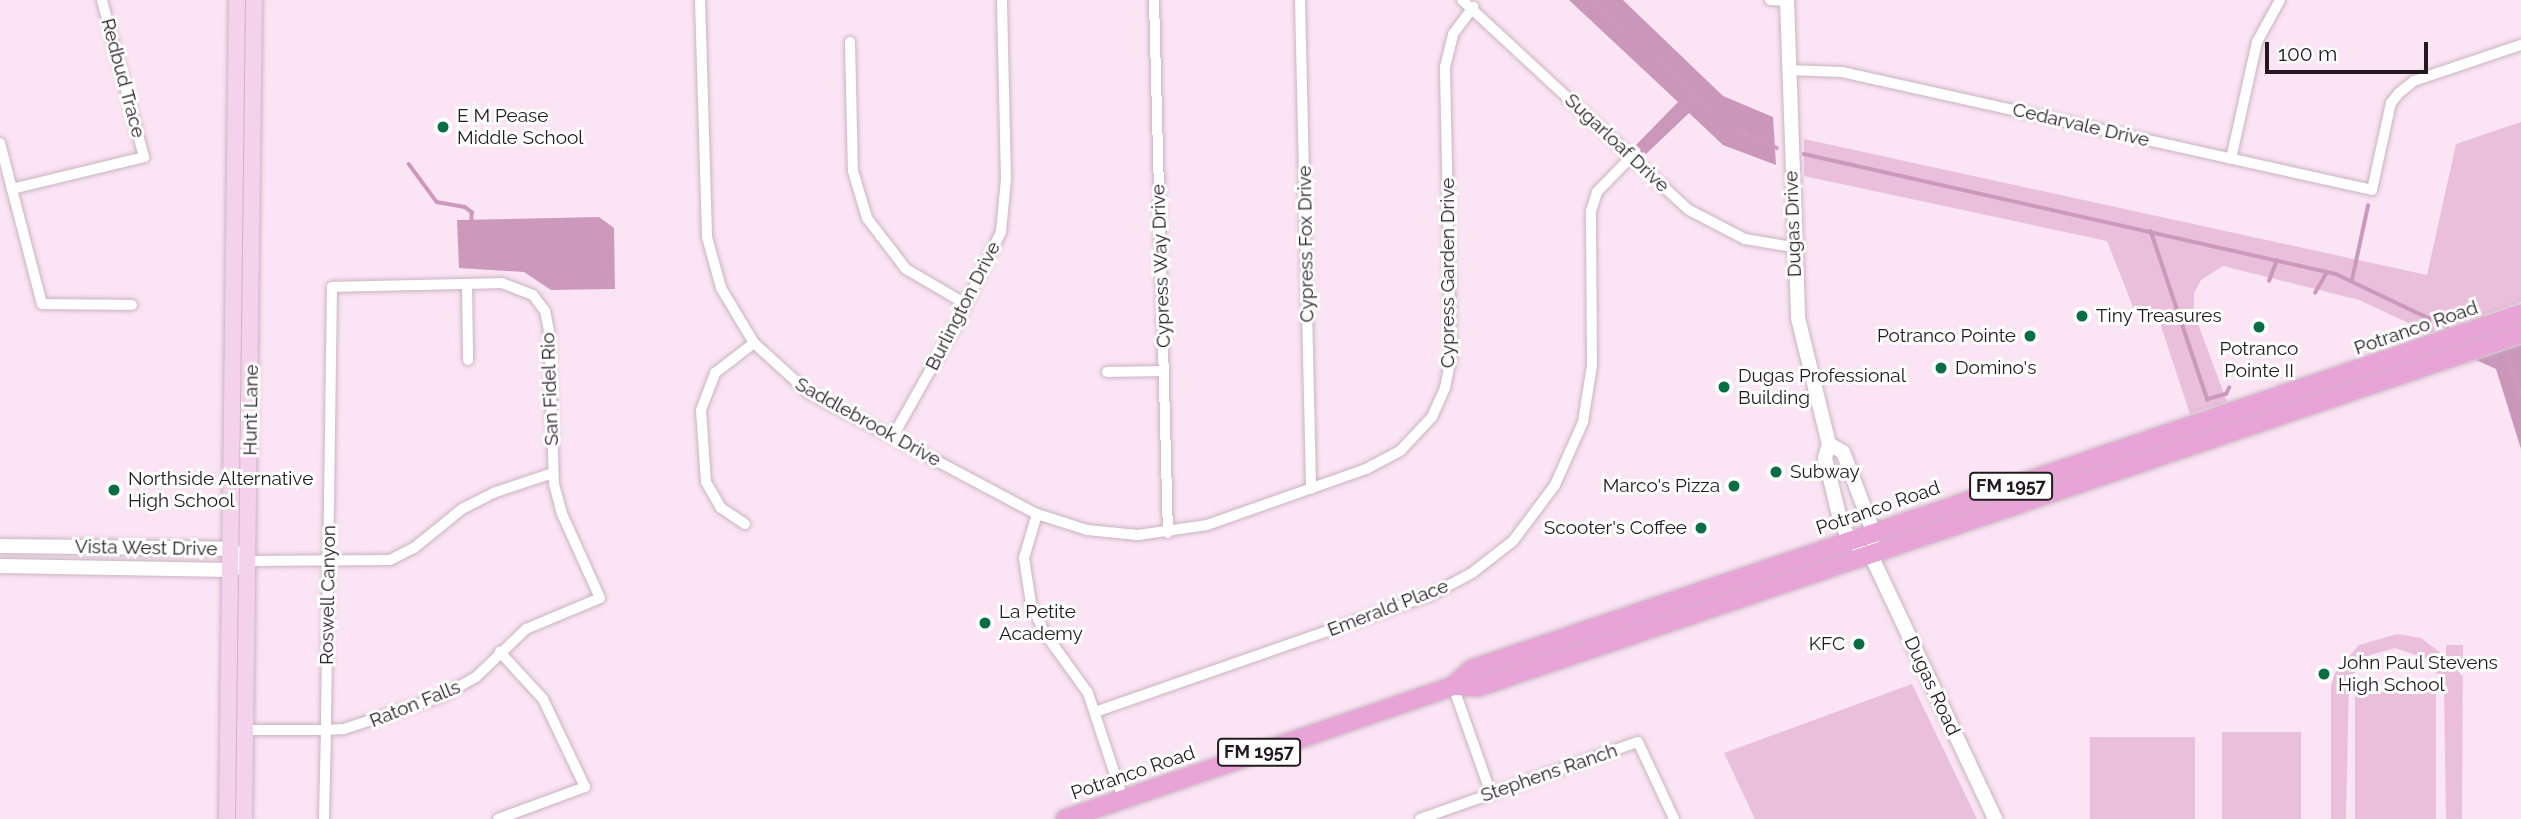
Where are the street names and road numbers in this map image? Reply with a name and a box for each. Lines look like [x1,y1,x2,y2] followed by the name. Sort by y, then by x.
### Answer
[96,16,150,140] street label: Redbud Trace
[1560,89,1674,197] street label: Sugarloaf Drive
[2010,98,2152,152] street label: Cedarvale Drive
[1293,165,1319,323] street label: Cypress Fox Drive
[1780,170,1806,278] street label: Dugas Drive
[1437,178,1459,368] street label: Cypress Garden Drive
[1147,183,1175,349] street label: Cypress Way Drive
[921,238,1005,374] street label: Burlington Drive
[2351,296,2481,360] street label: Potranco Road
[537,332,563,446] street label: San Fidel Rio
[239,364,263,456] street label: Hunt Lane
[791,373,945,471] street label: Saddlebrook Drive
[1969,472,2053,500] road number: FM 1957
[1813,476,1943,540] street label: Potranco Road
[315,525,341,665] street label: Roswell Canyon
[74,535,218,561] street label: Vista West Drive
[1324,574,1452,642] street label: Emerald Place
[1899,633,1965,739] street label: Dugas Road
[366,675,464,733] street label: Raton Falls
[1217,738,1301,766] road number: FM 1957
[1478,739,1620,807] street label: Stephens Ranch
[1068,741,1198,805] street label: Potranco Road

